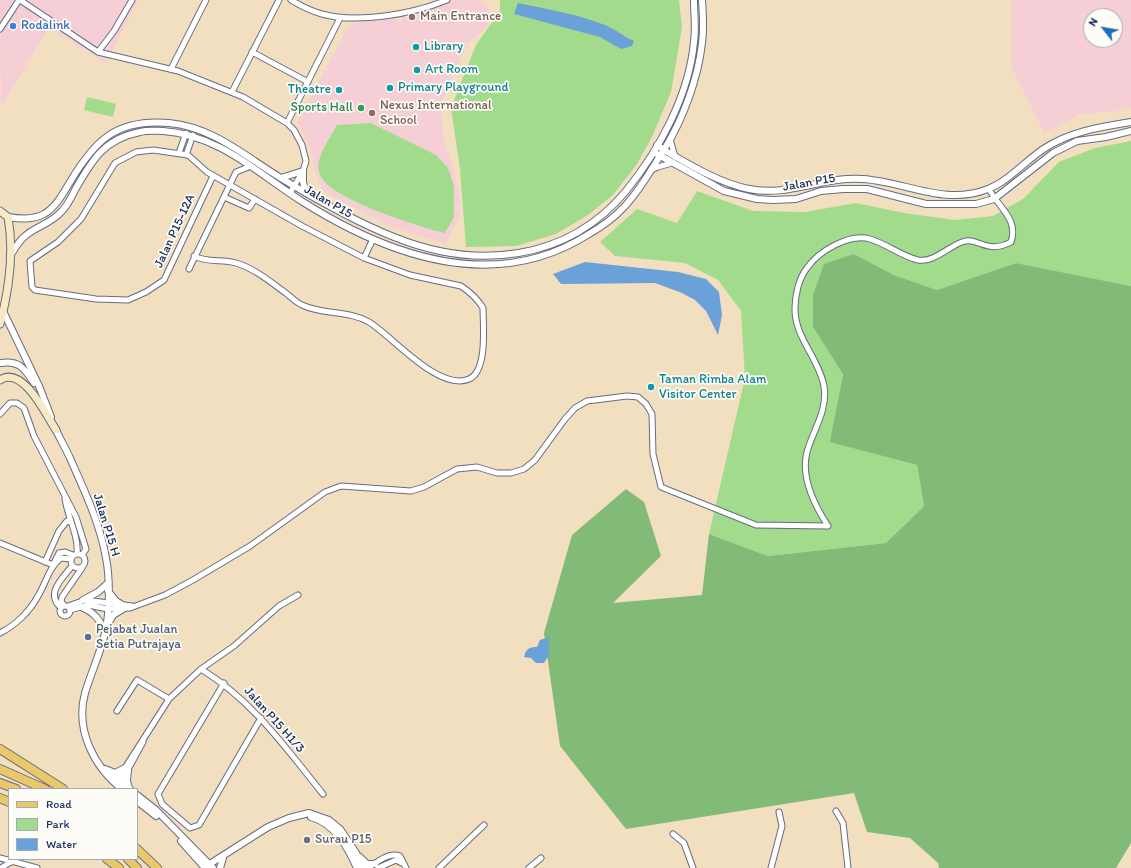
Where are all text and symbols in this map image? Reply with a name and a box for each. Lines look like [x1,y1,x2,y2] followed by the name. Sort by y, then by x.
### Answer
[1083,8,1123,48] north arrow
[420,9,501,25] place label: Main Entrance
[407,12,417,22] marker: Main Entrance
[1086,16,1101,29] text: N
[21,18,70,34] place label: Rodalink
[8,21,18,31] marker: Rodalink
[424,39,463,55] place label: Library
[411,42,421,52] marker: Library
[425,62,478,78] place label: Art Room
[412,65,422,75] marker: Art Room
[398,80,509,96] place label: Primary Playground
[288,82,331,98] place label: Theatre
[385,83,395,93] marker: Primary Playground
[334,85,344,95] marker: Theatre
[380,98,492,129] place label: Nexus International School
[291,100,353,116] place label: Sports Hall
[356,103,366,113] marker: Sports Hall
[367,108,377,118] marker: Nexus International School
[782,171,836,195] street label: Jalan P15
[301,182,355,222] street label: Jalan P15
[151,192,199,270] street label: Jalan P15-12A
[659,372,766,403] place label: Taman Rimba Alam Visitor Center
[646,382,656,392] marker: Taman Rimba Alam Visitor Center
[89,492,123,558] street label: Jalan P15 H
[96,622,181,653] place label: Pejabat Jualan Setia Putrajaya
[83,632,93,642] marker: Pejabat Jualan Setia Putrajaya
[240,684,308,756] street label: Jalan P15 H1/3
[8,788,138,860] legend
[46,797,72,811] text: Road
[46,817,70,831] text: Park
[315,832,371,848] place label: Surau P15
[302,835,312,845] marker: Surau P15
[46,837,77,851] text: Water

